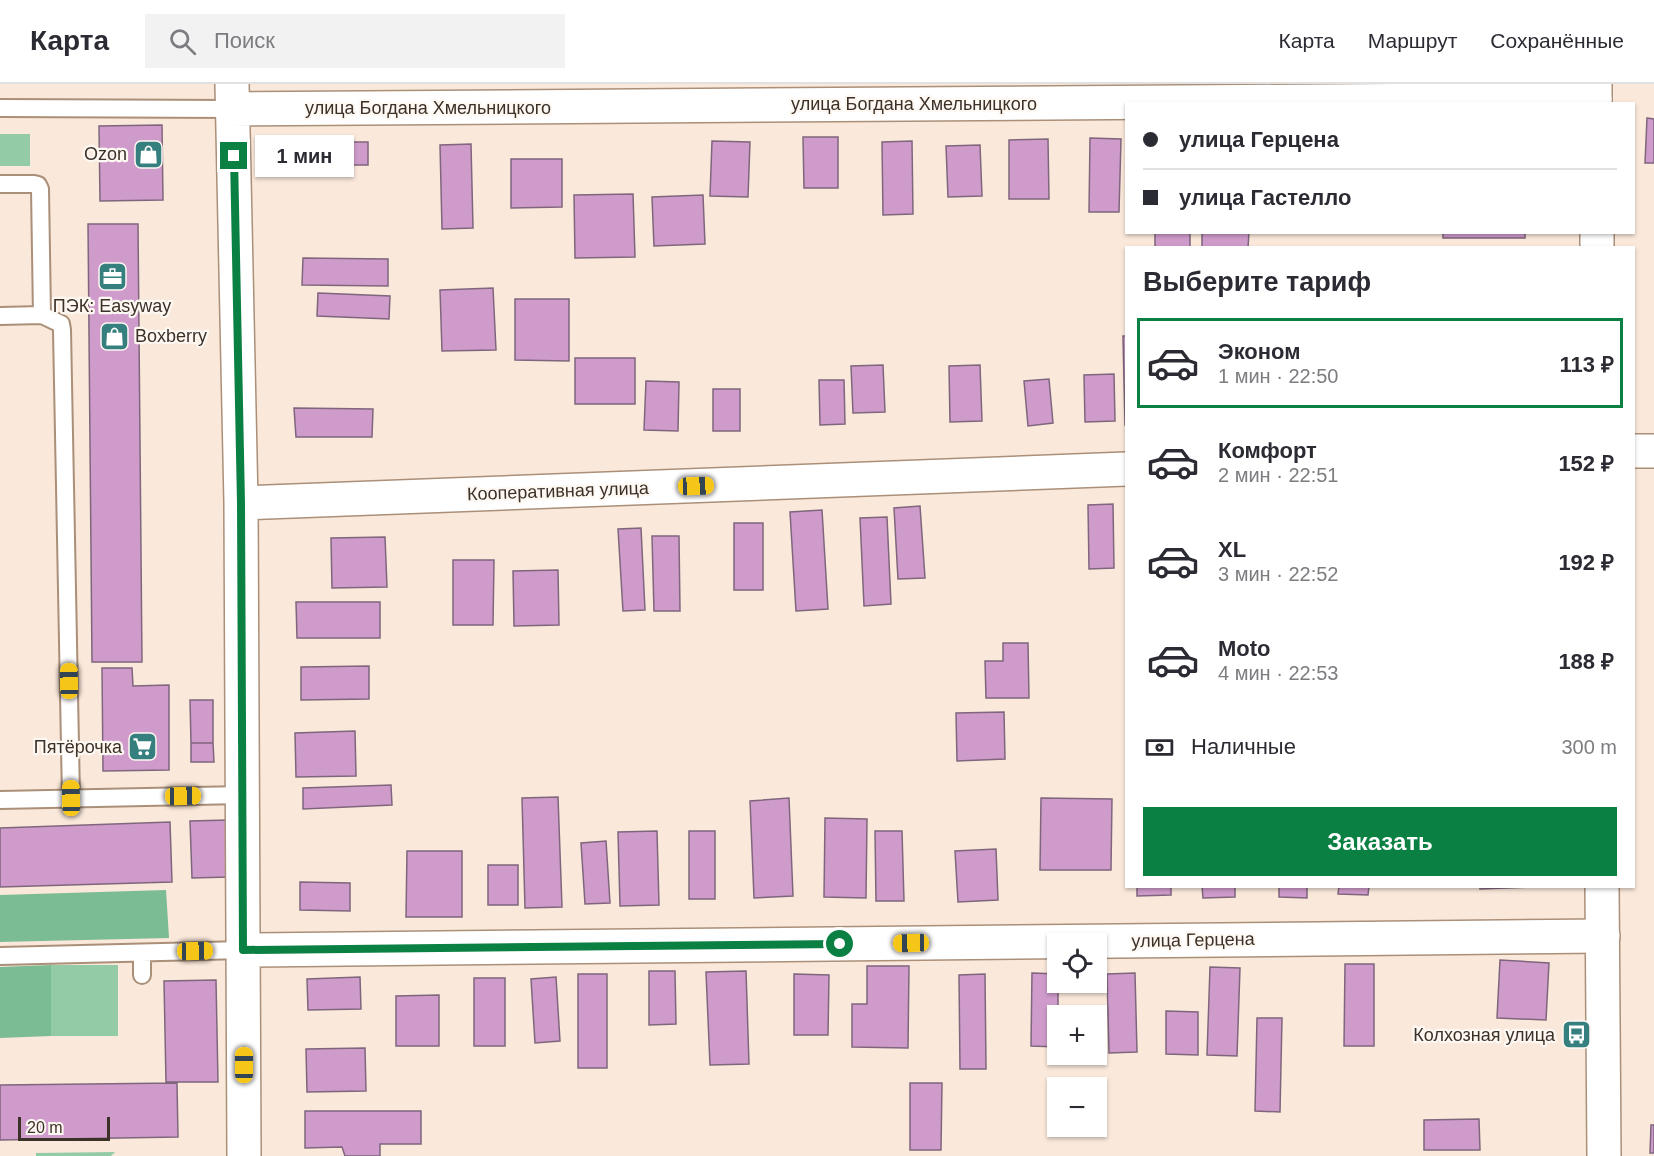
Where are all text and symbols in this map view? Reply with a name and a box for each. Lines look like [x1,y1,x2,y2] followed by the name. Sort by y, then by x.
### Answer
[145,14,565,68] search box
[30,25,109,56] text: Карта
[166,25,199,58] icon: search
[214,28,275,53] text: Поиск
[1279,29,1335,52] text: Карта
[1368,29,1457,52] text: Маршрут
[1490,29,1624,52] text: Сохранённые
[791,94,1037,114] street label: улица Богдана Хмельницкого
[305,98,551,118] street label: улица Богдана Хмельницкого
[1179,127,1339,152] text: улица Герцена
[255,135,354,177] callout: 1 мин
[132,138,164,170] shop icon: Ozon
[220,142,247,169] route end
[84,144,127,164] place label: Ozon
[277,145,332,167] text: 1 мин
[1179,185,1351,210] text: улица Гастелло
[96,261,128,293] office icon: ПЭК: Easyway
[1143,267,1371,297] text: Выберите тариф
[53,296,171,316] place label: ПЭК: Easyway
[98,320,130,352] shop icon: Boxberry
[135,326,207,346] place label: Boxberry
[1146,336,1200,390] icon: car
[1218,339,1301,364] text: Эконом
[1560,352,1614,377] text: 113 ₽
[1218,365,1338,387] text: 1 мин · 22:50
[1146,435,1200,489] icon: car
[1218,438,1317,463] text: Комфорт
[1558,451,1614,476] text: 152 ₽
[1218,464,1338,486] text: 2 мин · 22:51
[678,476,714,496] car
[467,478,650,504] street label: Кооперативная улица
[1146,534,1200,588] icon: car
[1218,537,1246,562] text: XL
[1558,550,1614,575] text: 192 ₽
[1218,563,1338,585] text: 3 мин · 22:52
[1146,633,1200,687] icon: car
[1218,636,1271,661] text: Moto
[1558,649,1614,674] text: 188 ₽
[1218,662,1338,684] text: 4 мин · 22:53
[60,663,78,699] car
[127,731,159,763] supermarket icon: Пятёрочка
[1143,731,1176,764] icon: cash
[1191,734,1296,759] text: Наличные
[1561,736,1617,758] text: 300 m
[34,737,123,757] place label: Пятёрочка
[62,780,80,816] car
[165,787,201,805] car
[1143,807,1617,876] button: Заказать
[1131,929,1256,951] street label: улица Герцена
[826,930,853,957] route start
[1047,933,1107,1137] map controls
[1047,933,1107,993] button: locate
[893,934,929,952] car
[177,942,213,960] car
[1047,1005,1107,1065] button: +
[1560,1019,1592,1051] bus stop icon: Колхозная улица
[1413,1025,1556,1045] place label: Колхозная улица
[235,1047,253,1083] car
[1047,1077,1107,1137] button: −
[18,1114,110,1142] scale bar
[27,1119,63,1136] text: 20 m

